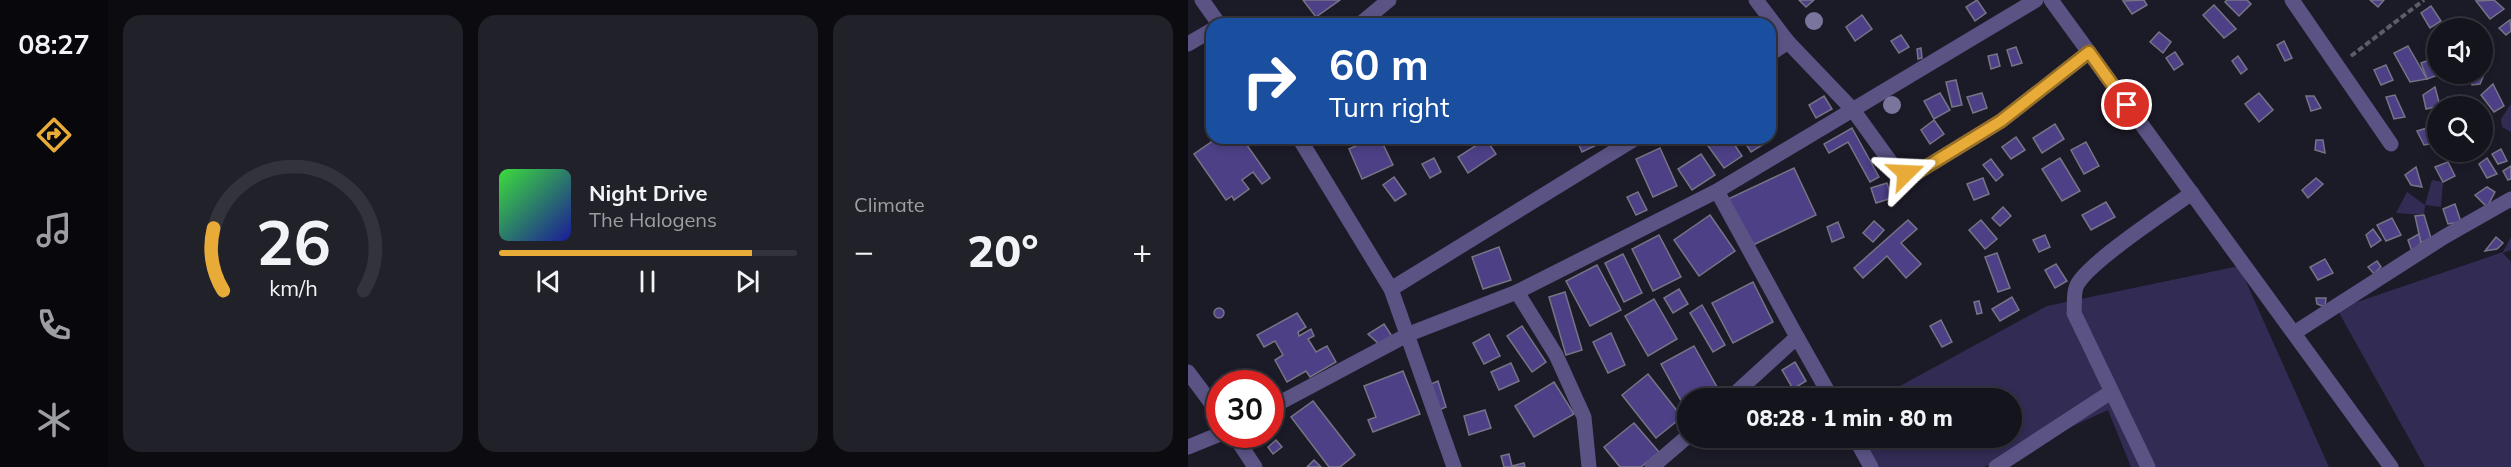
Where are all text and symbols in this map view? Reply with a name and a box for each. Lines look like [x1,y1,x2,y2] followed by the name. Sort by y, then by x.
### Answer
[2427,18,2493,162] map controls
[2427,18,2493,84] button: sound
[18,27,90,61] text: 08:27
[1329,38,1429,91] text: 60 m
[1230,42,1308,120] icon: right
[2101,79,2152,130] pin
[2110,88,2143,121] icon: arrive
[1329,90,1449,124] text: Turn right
[2427,96,2493,162] button: search
[33,114,75,156] icon: directions
[1874,141,1938,205] position arrow
[589,179,708,207] text: Night Drive
[854,192,925,217] text: Climate
[256,202,330,281] text: 26
[589,207,717,232] text: The Halogens
[33,209,75,251] icon: music
[967,222,1039,278] text: 20°
[854,230,874,271] text: −
[1132,230,1152,271] text: +
[532,265,565,298] icon: previous
[631,265,664,298] icon: pause
[731,265,764,298] icon: next
[269,274,317,301] text: km/h
[33,304,75,346] icon: phone
[1206,370,1284,448] speed limit sign: 30
[33,399,75,441] icon: climate
[1746,404,1953,432] text: 08:28 · 1 min · 80 m

